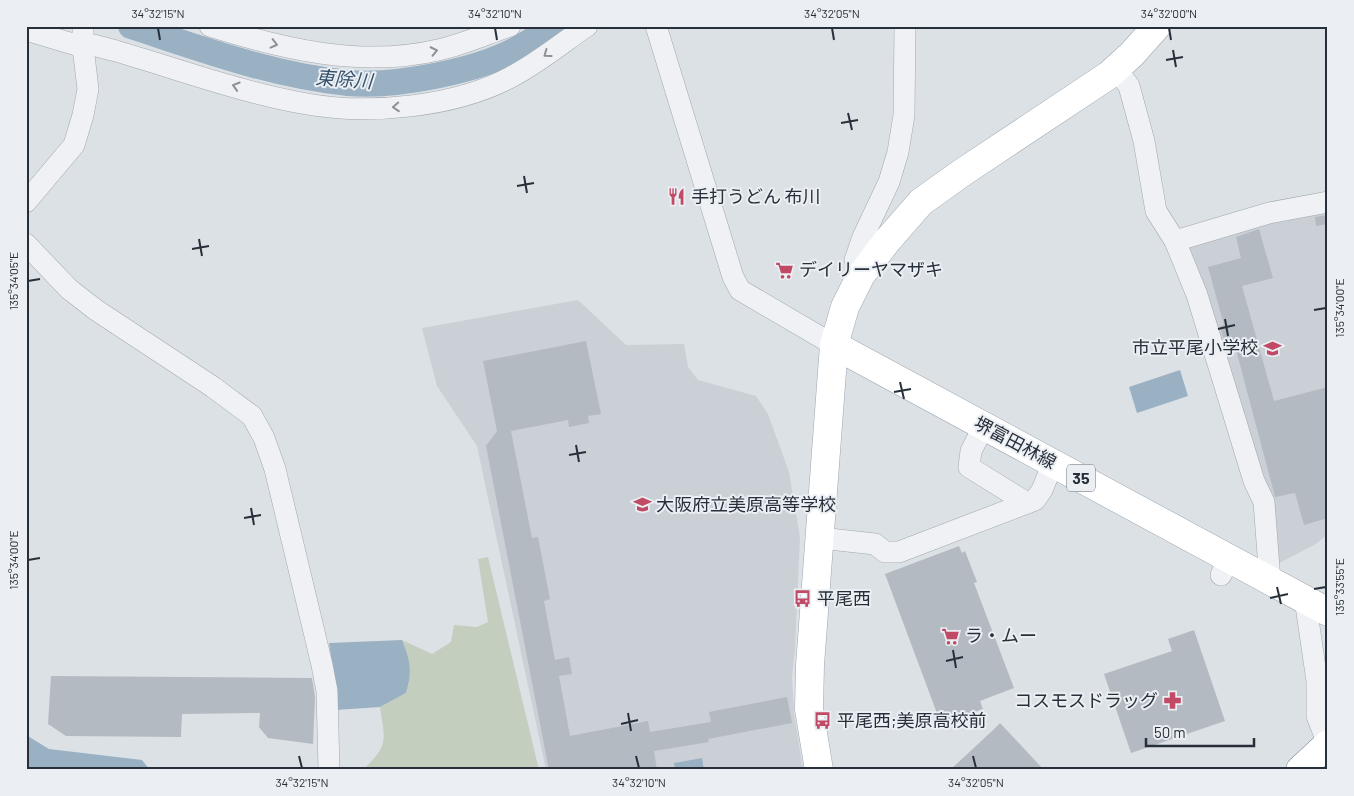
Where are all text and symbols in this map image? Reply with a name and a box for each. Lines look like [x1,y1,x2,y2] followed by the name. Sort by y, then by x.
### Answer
[131,6,185,20] text: 34°32'15"N
[468,6,522,20] text: 34°32'10"N
[804,6,860,20] text: 34°32'05"N
[1141,6,1197,20] text: 34°32'00"N
[269,38,278,49] one-way arrow
[430,46,439,56] one-way arrow
[543,48,553,57] one-way arrow
[315,65,375,92] water label: 東除川
[233,82,241,92] one-way arrow
[392,101,400,112] one-way arrow
[691,185,821,207] place label: 手打うどん 布川
[667,187,687,207] restaurant icon: 手打うどん 布川
[6,252,20,310] text: 135°34'05"E
[799,258,943,280] place label: デイリーヤマザキ
[775,260,795,280] supermarket icon: デイリーヤマザキ
[1332,278,1346,338] text: 135°34'00"E
[1132,336,1258,358] place label: 市立平尾小学校
[1262,338,1282,358] school or university icon: 市立平尾小学校
[971,411,1060,473] street label: 堺富田林線
[1067,464,1095,492] road number: 35
[656,493,836,515] place label: 大阪府立美原高等学校
[632,495,652,515] school or university icon: 大阪府立美原高等学校
[6,530,20,590] text: 135°34'00"E
[1332,558,1346,616] text: 135°33'55"E
[817,587,871,609] place label: 平尾西
[793,589,813,609] bus stop icon: 平尾西
[965,624,1037,646] place label: ラ・ムー
[941,626,961,646] supermarket icon: ラ・ムー
[1014,689,1158,711] place label: コスモスドラッグ
[1162,691,1182,711] pharmacy icon: コスモスドラッグ
[837,709,987,731] place label: 平尾西;美原高校前
[813,711,833,731] bus stop icon: 平尾西;美原高校前
[1146,716,1254,748] scale bar
[1154,723,1186,741] text: 50 m
[275,775,329,789] text: 34°32'15"N
[612,775,666,789] text: 34°32'10"N
[948,775,1004,789] text: 34°32'05"N

